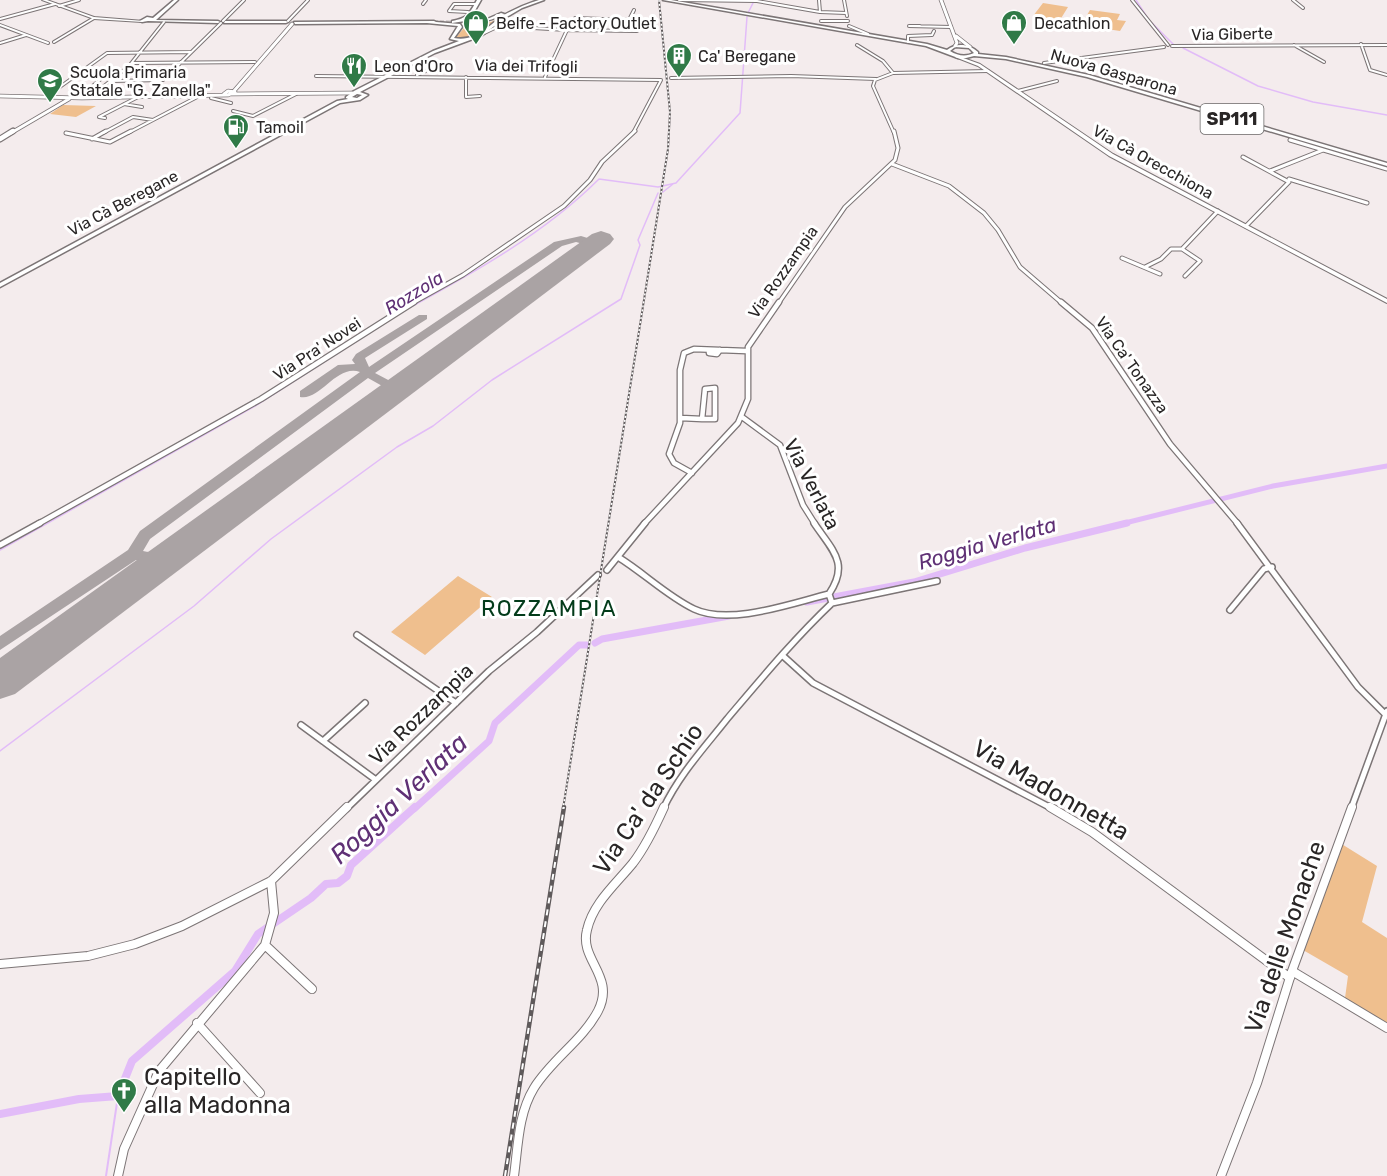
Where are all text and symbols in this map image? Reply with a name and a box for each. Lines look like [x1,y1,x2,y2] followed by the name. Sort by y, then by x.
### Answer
[461,8,491,46] shop icon: Belfe - Factory Outlet
[999,8,1029,46] shop icon: Decathlon
[496,14,656,33] place label: Belfe - Factory Outlet
[1034,14,1110,33] place label: Decathlon
[1191,24,1273,44] street label: Via Giberte
[664,41,694,79] building icon: Ca' Beregane
[1049,45,1179,99] street label: Nuova Gasparona
[698,47,796,66] place label: Ca' Beregane
[339,51,369,89] restaurant icon: Leon d'Oro
[474,56,578,76] street label: Via dei Trifogli
[374,57,454,76] place label: Leon d'Oro
[70,63,211,100] place label: Scuola Primaria Statale "G. Zanella"
[35,66,65,104] school or university icon: Scuola Primaria Statale "G. Zanella"
[1200,104,1264,134] road number: SP111
[221,112,251,150] fuel station icon: Tamoil
[256,118,304,137] place label: Tamoil
[1089,121,1217,203] street label: Via Cà Orecchiona
[65,166,181,240] street label: Via Cà Beregane
[744,222,822,322] street label: Via Rozzampia
[381,266,448,320] water label: Rozzola
[1092,313,1172,417] street label: Via Ca' Tonazza
[270,314,364,384] street label: Via Pra' Novei
[779,435,845,533] street label: Via Verlata
[915,511,1059,575] water label: Roggia Verlata
[481,595,617,622] district label: ROZZAMPIA
[364,658,478,770] street label: Via Rozzampia
[587,718,709,880] street label: Via Ca' da Schio
[324,727,474,871] water label: Roggia Verlata
[968,734,1134,846] street label: Via Madonnetta
[1239,837,1331,1037] street label: Via delle Monache
[144,1063,291,1119] place label: Capitello alla Madonna
[109,1076,139,1114] church icon: Capitello alla Madonna

